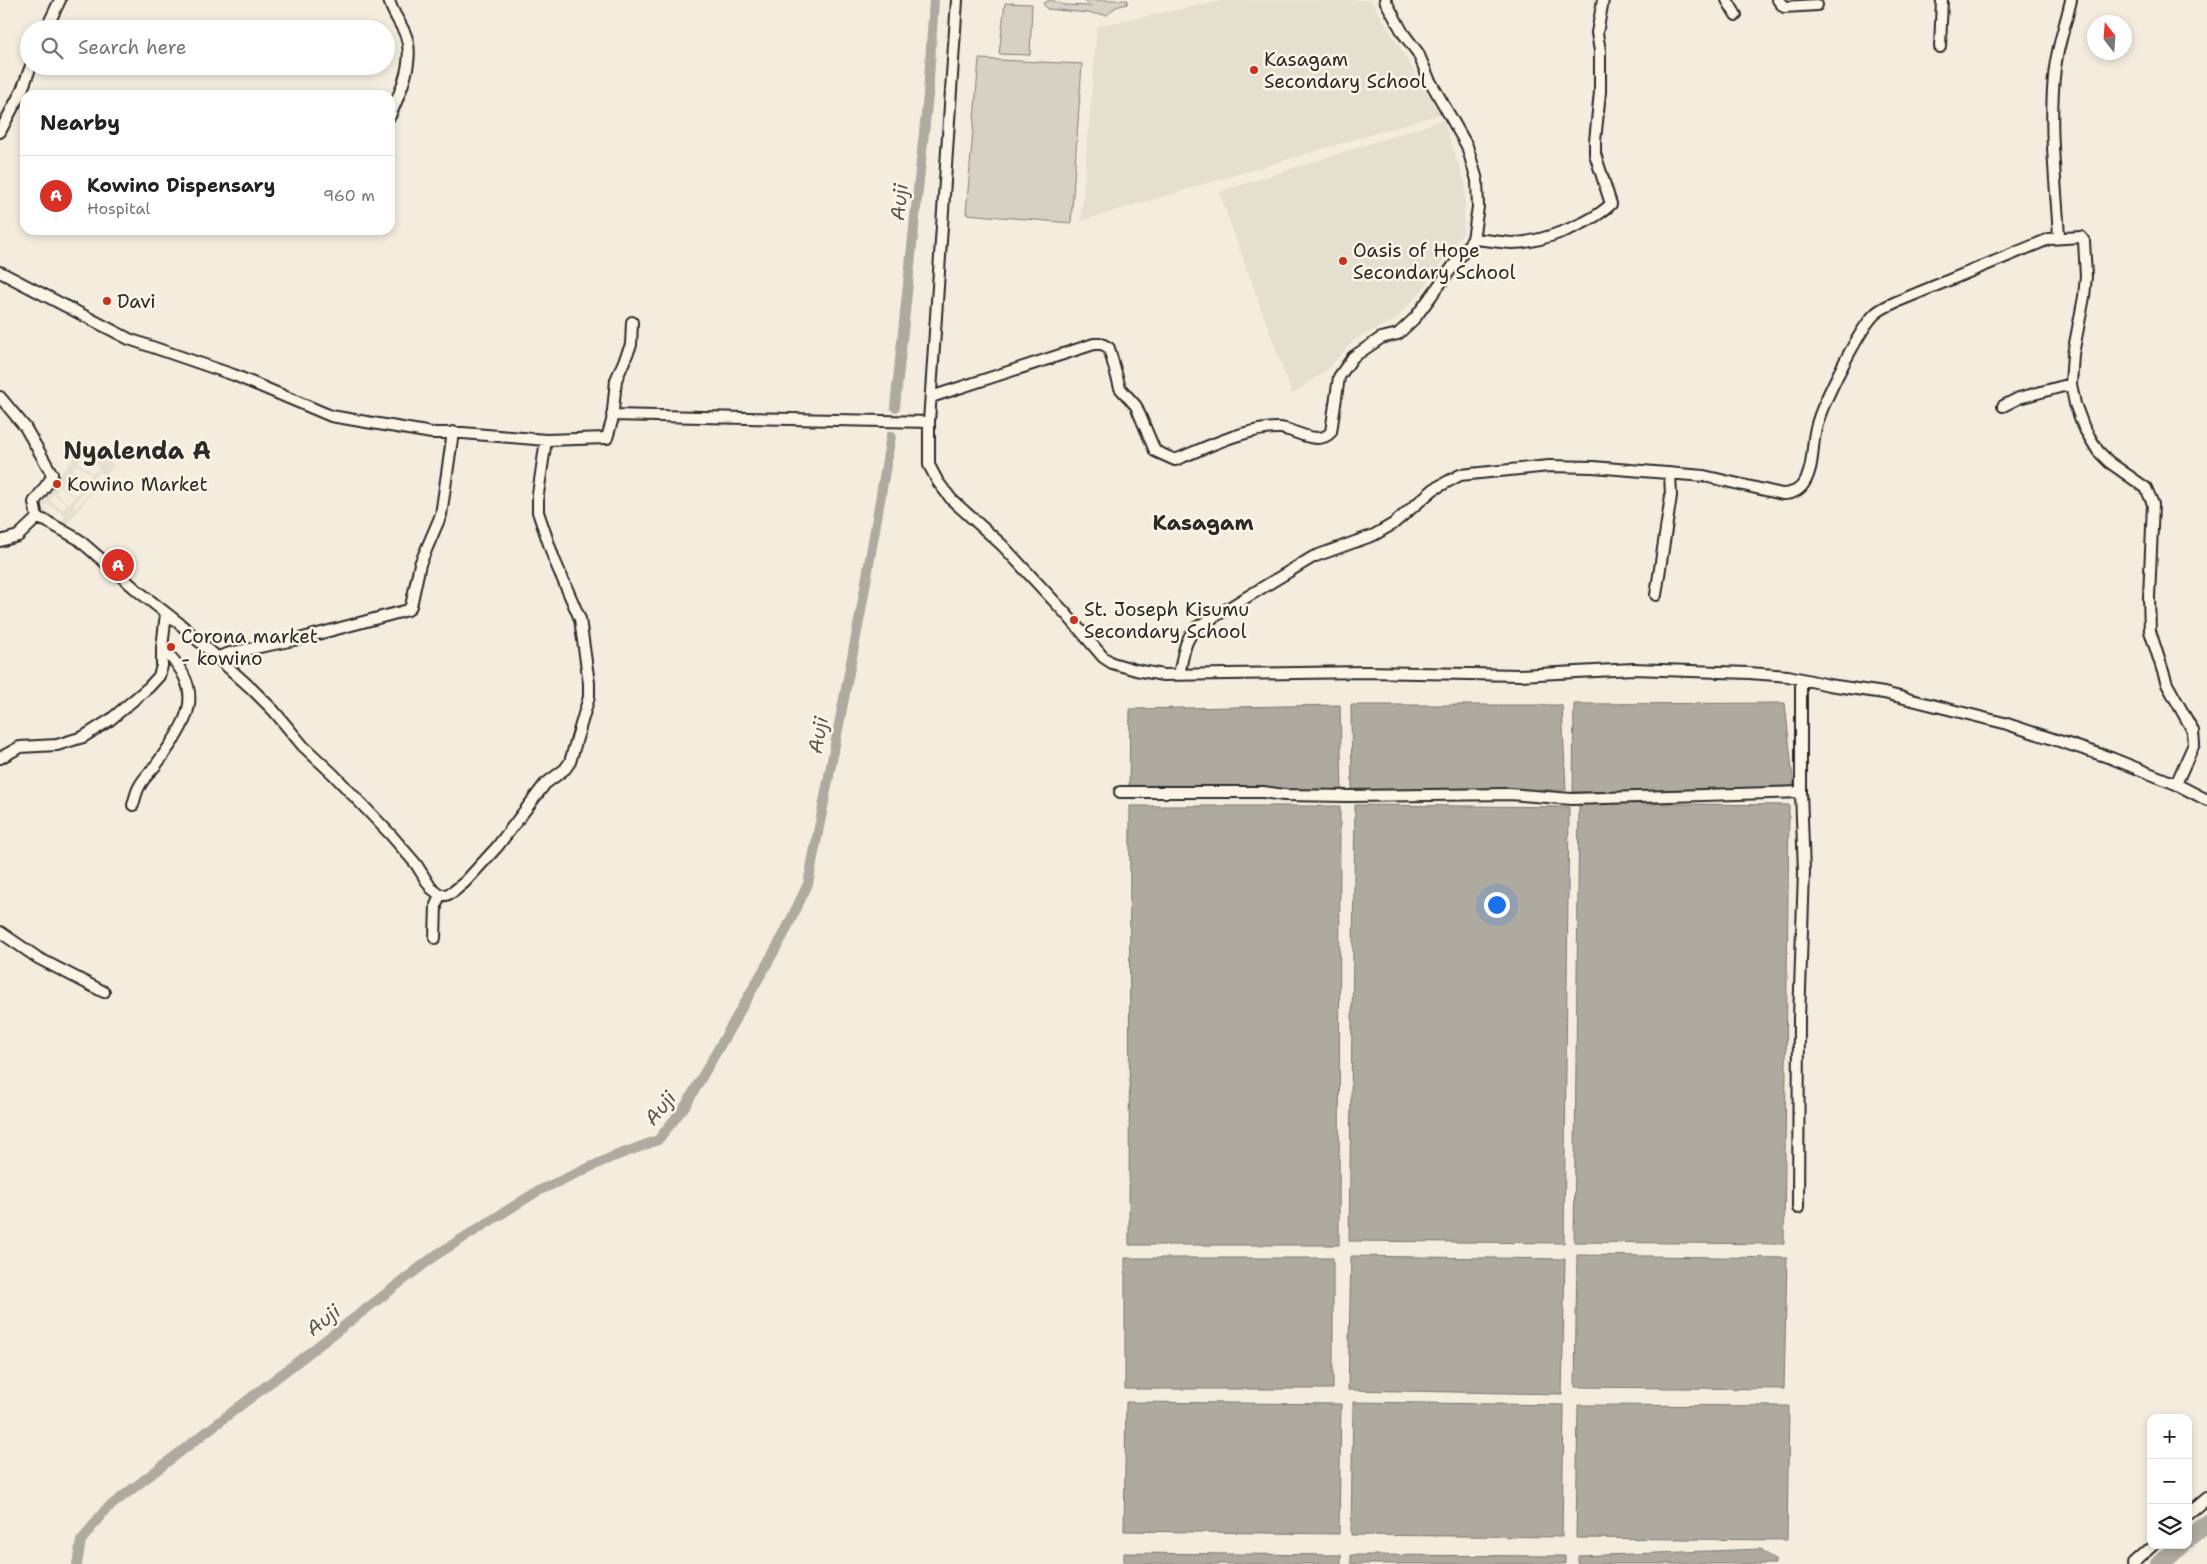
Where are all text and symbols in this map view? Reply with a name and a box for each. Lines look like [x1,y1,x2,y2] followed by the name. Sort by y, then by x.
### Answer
[2087,15,2132,60] north arrow
[20,20,395,75] search box
[38,34,66,62] icon: search
[78,35,187,60] text: Search here
[1264,47,1427,94] place label: Kasagam Secondary School
[1248,64,1260,76] marker: Kasagam Secondary School
[40,109,120,137] text: Nearby
[87,173,275,198] text: Kowino Dispensary
[884,182,914,222] water label: Auji
[50,185,62,206] text: A
[323,185,375,206] text: 960 m
[87,198,150,219] text: Hospital
[1353,238,1516,285] place label: Oasis of Hope Secondary School
[1337,255,1349,267] marker: Oasis of Hope Secondary School
[117,289,156,314] place label: Davi
[101,295,113,307] marker: Davi
[63,435,211,467] district label: Nyalenda A
[67,472,208,497] place label: Kowino Market
[51,478,63,490] marker: Kowino Market
[1152,509,1254,537] district label: Kasagam
[102,546,134,584] pin: A
[1084,597,1249,644] place label: St. Joseph Kisumu Secondary School
[1068,614,1080,626] marker: St. Joseph Kisumu Secondary School
[181,624,318,671] place label: Corona market - kowino
[165,641,177,653] marker: Corona market - kowino
[802,714,834,756] water label: Auji
[1484,892,1510,918] your location
[638,1085,682,1131] water label: Auji
[300,1298,346,1342] water label: Auji
[2147,1414,2192,1549] map controls
[2147,1414,2192,1459] button: +
[2147,1459,2192,1504] button: −
[2147,1504,2192,1549] button: layers

